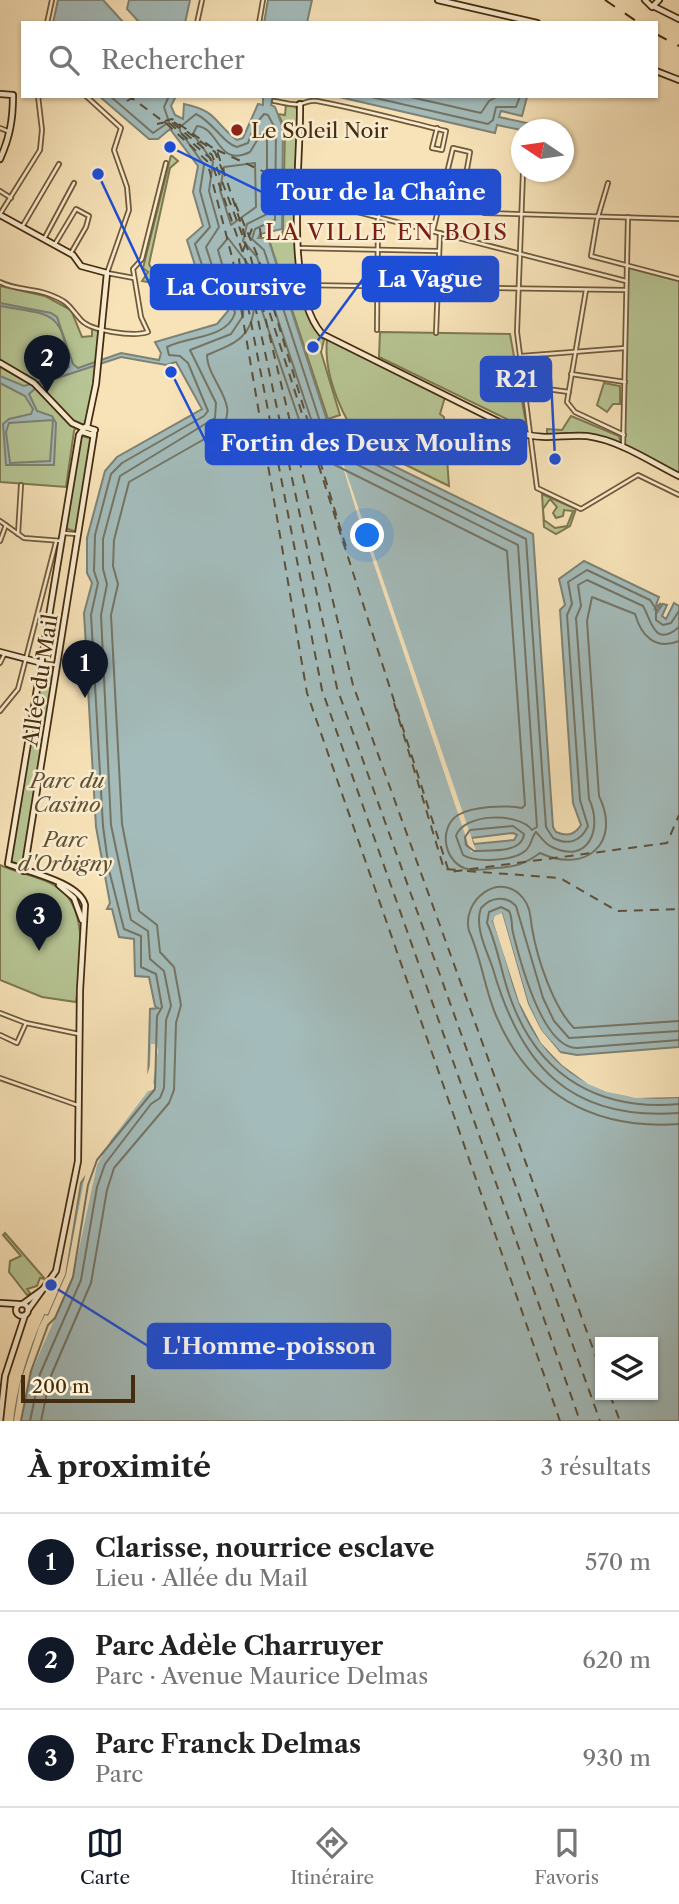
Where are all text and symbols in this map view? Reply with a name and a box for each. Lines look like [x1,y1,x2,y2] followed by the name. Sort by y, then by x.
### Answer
[21,21,658,98] search box
[45,41,83,79] icon: search
[101,44,245,76] text: Rechercher
[251,118,389,143] place label: Le Soleil Noir
[511,119,574,182] north arrow
[229,122,245,138] marker: Le Soleil Noir
[262,170,500,214] callout: Tour de la Chaîne
[276,178,486,206] text: Tour de la Chaîne
[265,218,509,246] district label: LA VILLE EN BOIS
[363,257,498,301] callout: La Vague
[151,265,320,309] callout: La Coursive
[377,265,483,293] text: La Vague
[166,273,306,301] text: La Coursive
[24,335,70,393] pin: 2
[481,357,551,401] callout: R21
[495,365,538,393] text: R21
[206,420,526,464] callout: Fortin des Deux Moulins
[221,429,511,457] text: Fortin des Deux Moulins
[350,518,384,552] your location
[17,612,63,749] street label: Allée du Mail
[62,640,108,698] pin: 1
[28,768,105,817] park label: Parc du Casino
[18,827,113,876] park label: Parc d'Orbigny
[16,893,62,951] pin: 3
[148,1324,390,1368] callout: L'Homme-poisson
[162,1332,376,1360] text: L'Homme-poisson
[595,1337,658,1400] map controls
[595,1337,658,1400] button: layers
[21,1372,135,1404] scale bar
[32,1375,90,1398] text: 200 m
[28,1448,211,1485] text: À proximité
[541,1453,651,1481] text: 3 résultats
[95,1532,434,1564] text: Clarisse, nourrice esclave
[46,1548,56,1576] text: 1
[585,1548,651,1576] text: 570 m
[95,1564,308,1592] text: Lieu · Allée du Mail
[95,1630,383,1662] text: Parc Adèle Charruyer
[44,1646,58,1674] text: 2
[582,1646,651,1674] text: 620 m
[95,1662,428,1690] text: Parc · Avenue Maurice Delmas
[95,1728,361,1760] text: Parc Franck Delmas
[45,1744,58,1772] text: 3
[583,1744,651,1772] text: 930 m
[95,1760,143,1788] text: Parc
[80,1824,130,1889] tab: Carte
[290,1824,374,1889] tab: Itinéraire
[534,1824,599,1889] tab: Favoris

